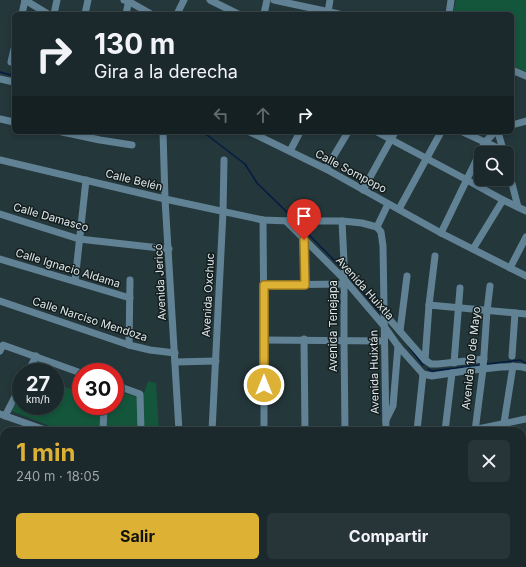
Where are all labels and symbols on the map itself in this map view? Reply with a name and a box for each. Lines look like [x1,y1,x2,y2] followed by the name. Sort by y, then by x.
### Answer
[313,146,390,196] street label: Calle Sompopo
[104,166,164,194] street label: Calle Belén
[287,199,321,240] pin
[12,200,91,235] street label: Calle Damasco
[151,243,169,321] street label: Avenida Jericó
[14,245,122,291] street label: Calle Ignacio Aldama
[199,253,217,337] street label: Avenida Oxchuc
[333,253,397,323] street label: Avenida Huixtla
[326,280,340,372] street label: Avenida Tenejapa
[31,294,149,344] street label: Calle Narciso Mendoza
[459,305,483,410] street label: Avenida 10 de Mayo
[366,330,382,414] street label: Avenida Huixtán
[72,363,124,415] speed limit sign: 30
[243,364,285,406] position arrow

